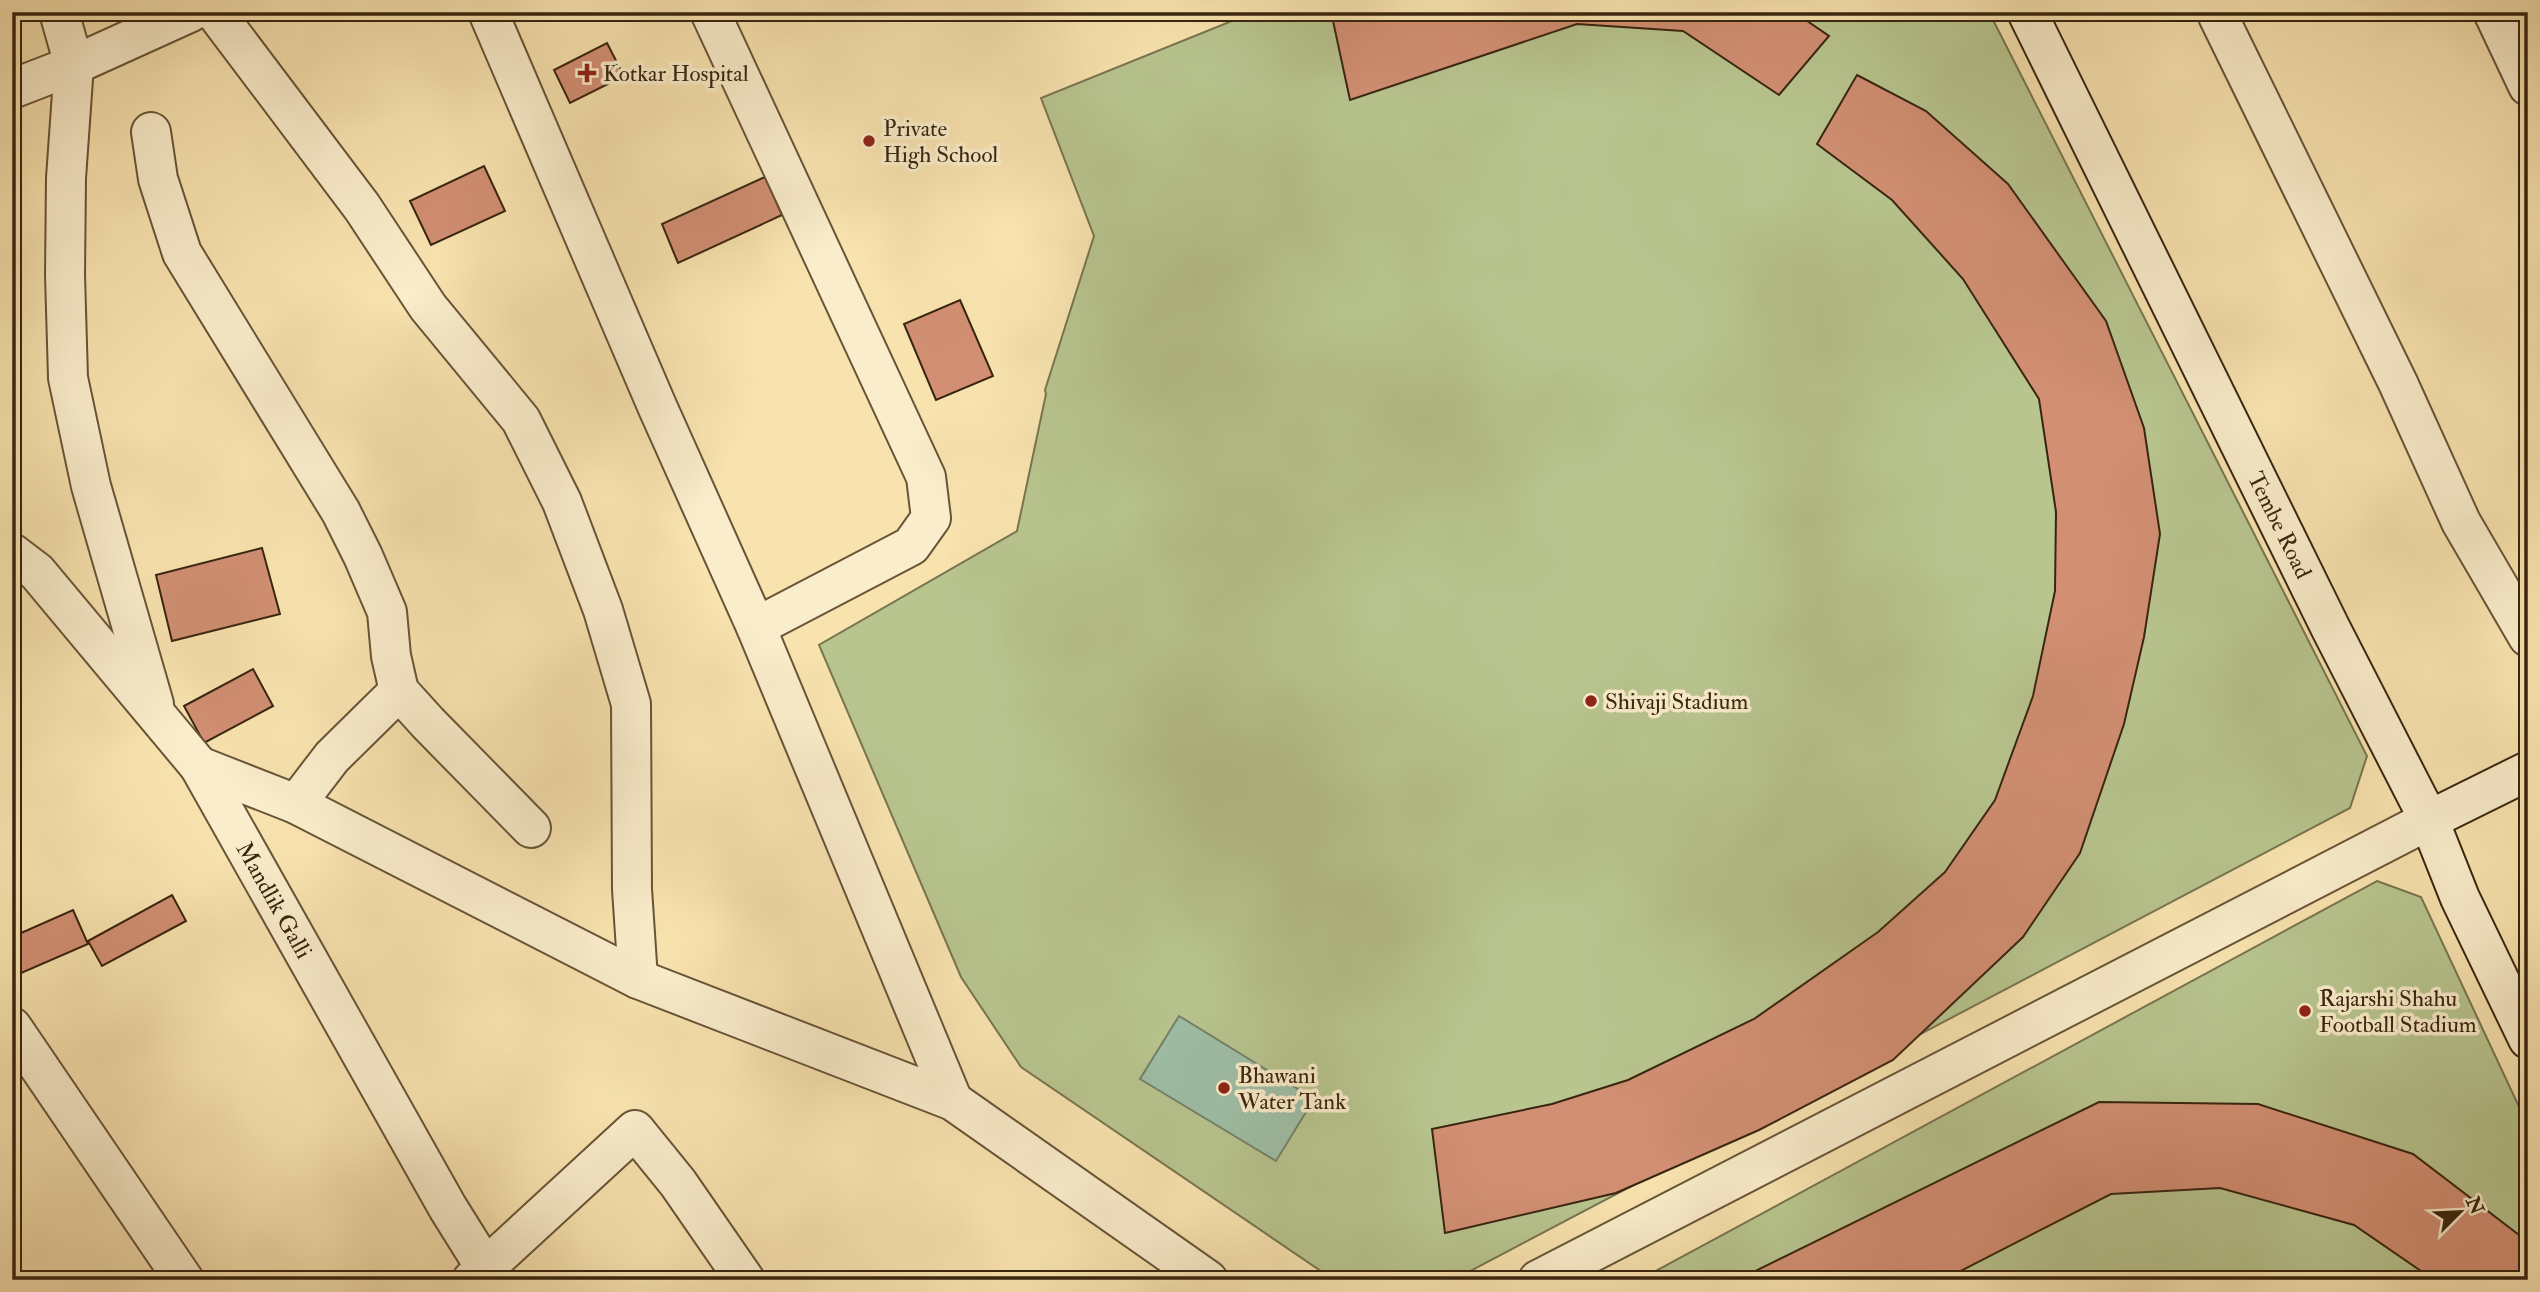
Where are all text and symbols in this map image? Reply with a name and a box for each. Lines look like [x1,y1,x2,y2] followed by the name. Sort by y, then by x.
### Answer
[603,59,749,89] place label: Kotkar Hospital
[577,63,597,83] marker: Kotkar Hospital
[883,114,998,169] place label: Private High School
[861,133,877,149] marker: Private High School
[2241,467,2318,583] street label: Tembe Road
[1605,687,1748,716] place label: Shivaji Stadium
[1583,693,1599,709] marker: Shivaji Stadium
[230,837,318,964] street label: Mandlik Galli
[2319,984,2477,1039] place label: Rajarshi Shahu Football Stadium
[2297,1003,2313,1019] marker: Rajarshi Shahu Football Stadium
[1237,1061,1346,1116] place label: Bhawani Water Tank
[1216,1080,1232,1096] marker: Bhawani Water Tank
[2424,1176,2494,1246] north arrow
[2460,1192,2489,1219] text: N

